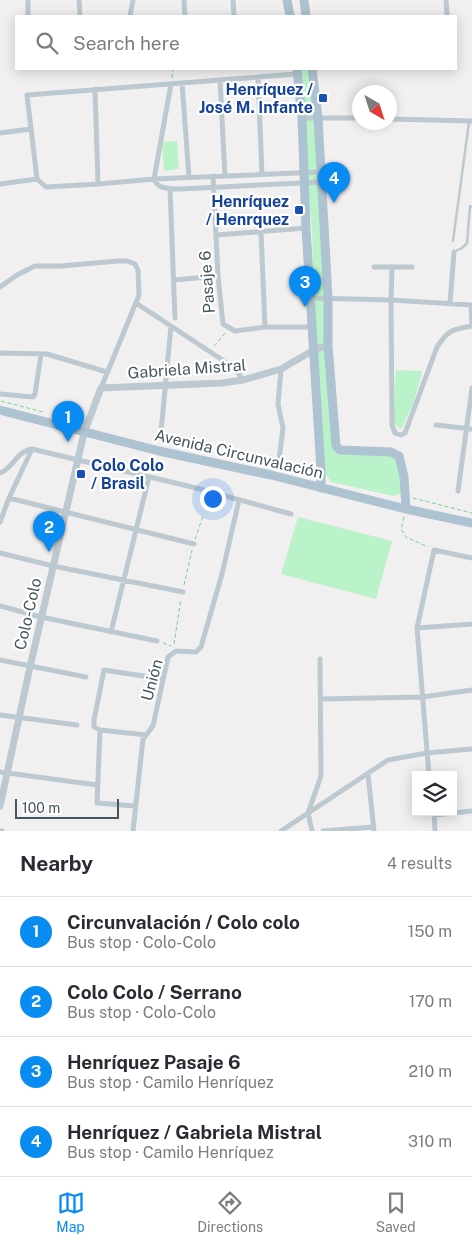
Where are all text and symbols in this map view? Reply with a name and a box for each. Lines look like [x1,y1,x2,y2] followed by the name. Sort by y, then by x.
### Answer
[15,15,457,70] search box
[33,29,61,57] icon: search
[73,32,180,54] text: Search here
[199,80,313,117] place label: Henríquez / José M. Infante
[352,85,397,130] north arrow
[317,92,329,104] marker: Henríquez / José M. Infante
[318,162,350,203] pin: 4
[206,192,289,229] place label: Henríquez / Henrquez
[293,204,305,216] marker: Henríquez / Henrquez
[195,250,219,314] street label: Pasaje 6
[289,266,321,307] pin: 3
[127,355,247,383] street label: Gabriela Mistral
[52,401,84,442] pin: 1
[153,425,325,483] street label: Avenida Circunvalación
[91,456,164,493] place label: Colo Colo / Brasil
[75,468,87,480] marker: Colo Colo / Brasil
[200,486,226,512] your location
[33,511,65,552] pin: 2
[11,576,45,652] street label: Colo-Colo
[137,657,167,703] street label: Unión
[412,771,457,816] map controls
[412,771,457,816] button: layers
[15,796,119,819] scale bar
[22,800,60,816] text: 100 m
[20,851,93,876] text: Nearby
[387,854,452,873] text: 4 results
[67,911,300,933] text: Circunvalación / Colo colo
[33,922,39,941] text: 1
[408,922,452,941] text: 150 m
[67,933,216,952] text: Bus stop · Colo-Colo
[67,981,242,1003] text: Colo Colo / Serrano
[31,992,41,1011] text: 2
[409,992,452,1011] text: 170 m
[67,1003,216,1022] text: Bus stop · Colo-Colo
[67,1051,241,1073] text: Henríquez Pasaje 6
[31,1062,41,1081] text: 3
[408,1062,452,1081] text: 210 m
[67,1073,274,1092] text: Bus stop · Camilo Henríquez
[67,1121,322,1143] text: Henríquez / Gabriela Mistral
[31,1132,41,1151] text: 4
[408,1132,452,1151] text: 310 m
[67,1143,274,1162] text: Bus stop · Camilo Henríquez
[56,1189,85,1235] tab: Map
[197,1189,263,1235] tab: Directions
[376,1189,416,1235] tab: Saved

